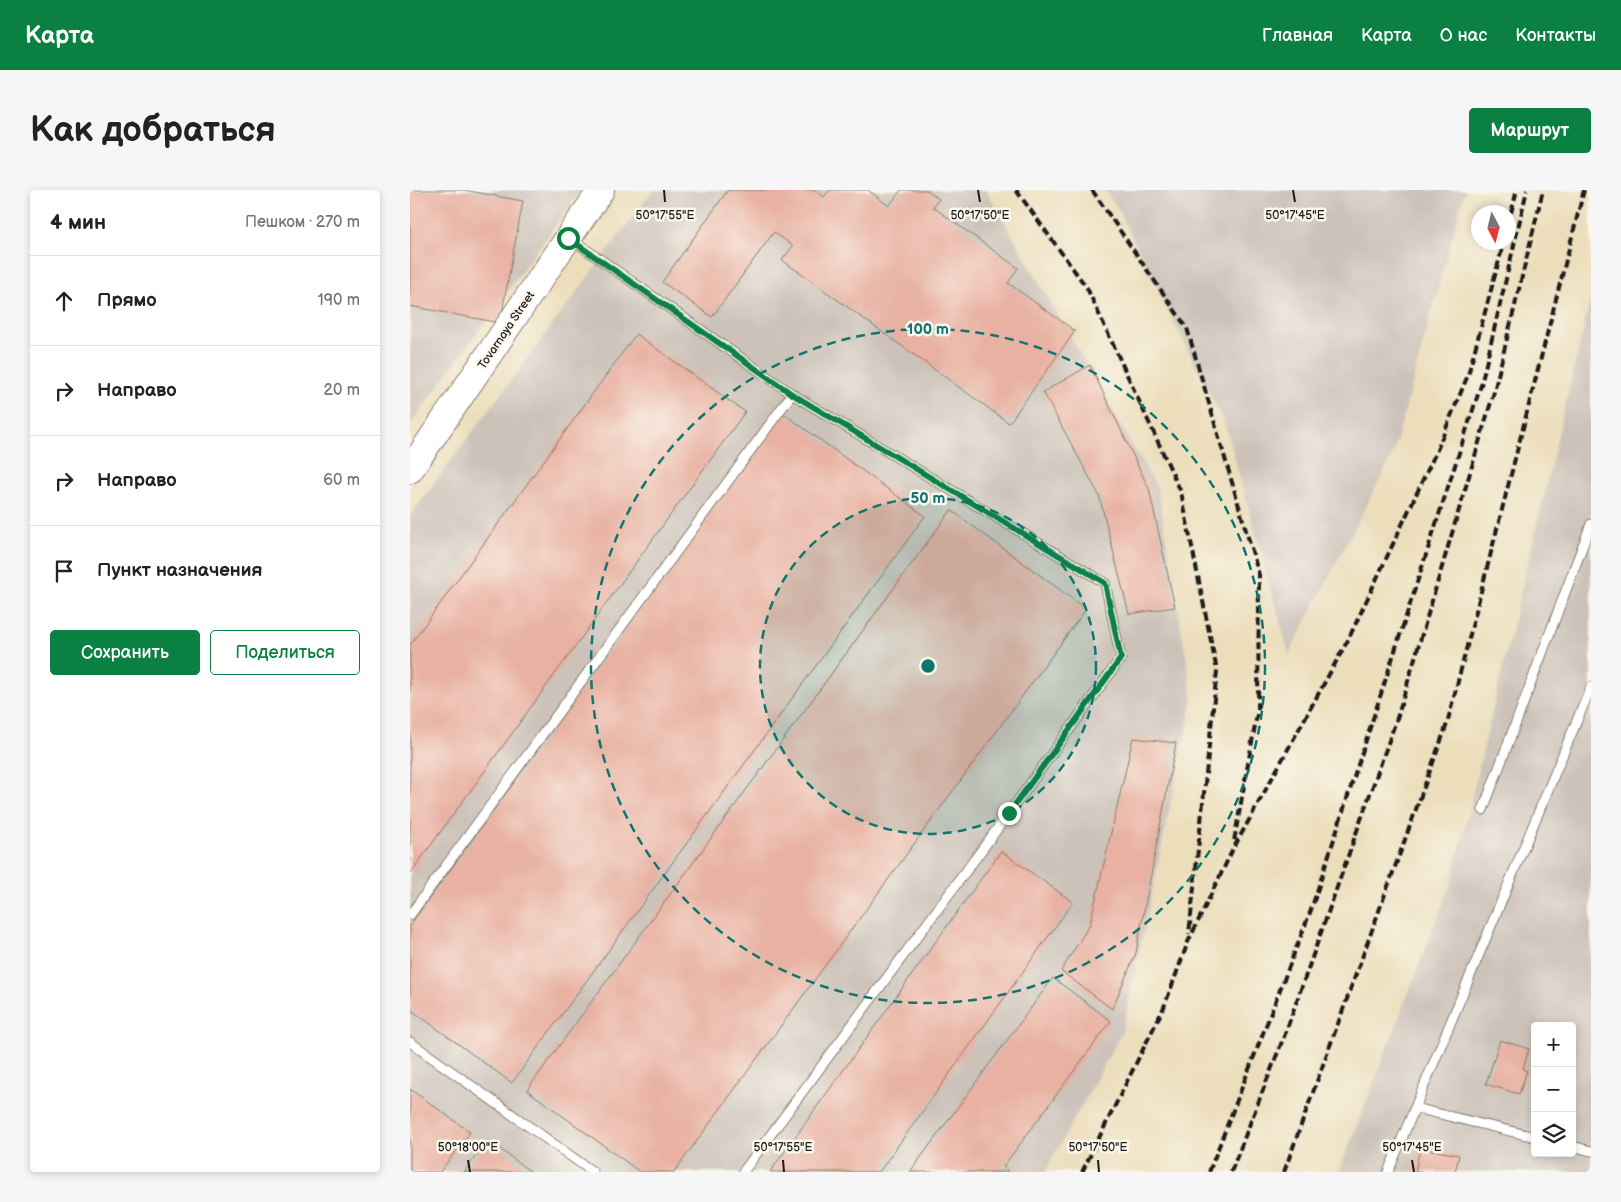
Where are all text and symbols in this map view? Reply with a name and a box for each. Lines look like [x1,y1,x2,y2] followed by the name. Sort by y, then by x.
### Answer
[25,21,94,50] text: Карта
[1262,25,1333,46] text: Главная
[1361,25,1412,46] text: Карта
[1440,25,1487,46] text: О нас
[1515,25,1596,46] text: Контакты
[1469,108,1591,153] button: Маршрут
[30,109,276,152] text: Как добраться
[1471,205,1516,250] north arrow
[636,208,695,223] text: 50°17'55"E
[950,208,1010,223] text: 50°17'50"E
[1265,208,1325,223] text: 50°17'45"E
[50,210,106,235] text: 4 мин
[245,213,360,232] text: Пешком · 270 m
[557,227,580,250] route start
[50,287,78,315] icon: ahead
[475,288,538,372] street label: Tovarnaya Street
[97,289,157,312] text: Прямо
[318,291,360,310] text: 190 m
[907,320,949,339] text: 100 m
[50,377,78,405] icon: right
[97,379,177,402] text: Направо
[324,381,360,400] text: 20 m
[50,467,78,495] icon: right
[97,469,177,492] text: Направо
[323,471,360,490] text: 60 m
[911,489,946,508] text: 50 m
[50,557,78,585] icon: arrive
[97,559,262,582] text: Пункт назначения
[50,630,200,675] button: Сохранить
[210,630,360,675] button: Поделиться
[919,657,937,675] centre of rings
[998,802,1021,825] route end
[1531,1022,1576,1157] map controls
[1531,1022,1576,1067] button: +
[1531,1067,1576,1112] button: −
[1531,1112,1576,1157] button: layers
[438,1140,498,1155] text: 50°18'00"E
[754,1140,813,1155] text: 50°17'55"E
[1068,1140,1128,1155] text: 50°17'50"E
[1382,1140,1442,1155] text: 50°17'45"E

